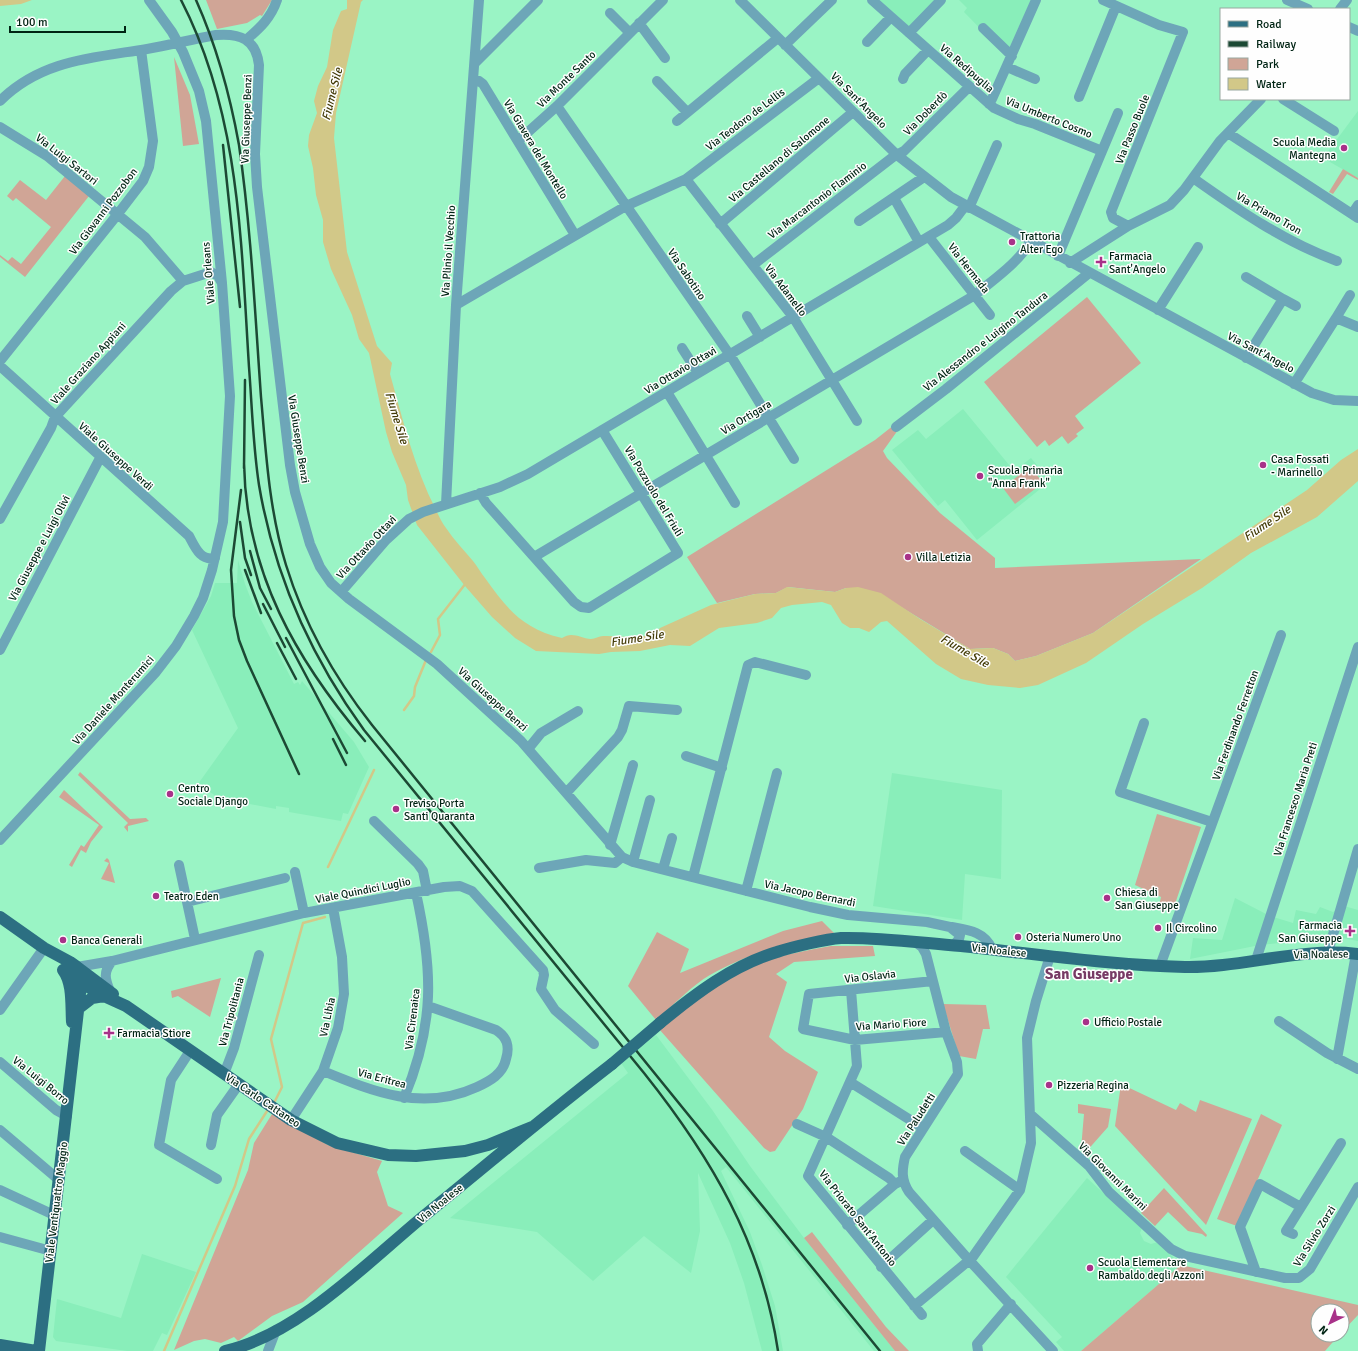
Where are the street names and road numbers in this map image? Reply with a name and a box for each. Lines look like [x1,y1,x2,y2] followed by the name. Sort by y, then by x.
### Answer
[937,41,997,96] street label: Via Redipuglia
[534,48,599,111] street label: Via Monte Santo
[828,70,890,131] street label: Via Sant'Angelo
[238,74,255,164] street label: Via Giuseppe Benzi
[703,85,787,153] street label: Via Teodoro de Lellis
[901,88,950,138] street label: Via Doberdò
[1113,93,1152,166] street label: Via Passo Buole
[1004,94,1094,141] street label: Via Umberto Cosmo
[501,97,571,202] street label: Via Giavera del Montello
[726,113,832,205] street label: Via Castellano di Salomone
[33,131,100,188] street label: Via Luigi Sartori
[765,159,869,242] street label: Via Marcantonio Flaminio
[67,165,140,257] street label: Via Giovanni Pozzobon
[1234,189,1304,237] street label: Via Priamo Tron
[439,205,458,297] street label: Via Plinio il Vecchio
[199,241,218,305] street label: Viale Orleans
[945,241,992,296] street label: Via Hermada
[665,246,709,303] street label: Via Sabotino
[762,262,809,319] street label: Via Adamello
[920,288,1050,394] street label: Via Alessandro e Luigino Tandura
[48,320,129,407] street label: Viale Graziano Appiani
[1225,329,1297,376] street label: Via Sant'Angelo
[642,344,719,397] street label: Via Ottavio Ottavi
[285,394,312,484] street label: Via Giuseppe Benzi
[719,397,774,438] street label: Via Ortigara
[76,419,156,493] street label: Viale Giuseppe Verdi
[621,444,686,539] street label: Via Pozzuolo del Friuli
[6,493,73,603] street label: Via Giuseppe e Luigi Olivi
[334,513,399,582] street label: Via Ottavio Ottavi
[70,653,157,748] street label: Via Daniele Monterumici
[455,665,530,734] street label: Via Giuseppe Benzi
[1210,668,1261,782] street label: Via Ferdinando Ferretton
[1271,741,1320,858] street label: Via Francesco Maria Preti
[314,875,412,906] street label: Viale Quindici Luglio
[763,877,857,909] street label: Via Jacopo Bernardi
[971,941,1027,960] street label: Via Noalese
[1293,948,1349,961] street label: Via Noalese
[844,967,897,986] street label: Via Oslavia
[216,976,247,1048] street label: Via Tripolitania
[402,987,423,1050] street label: Via Cirenaica
[317,996,338,1038] street label: Via Libia
[855,1016,927,1033] street label: Via Mario Fiore
[10,1054,72,1107] street label: Via Luigi Borro
[356,1066,408,1091] street label: Via Eritrea
[223,1071,303,1130] street label: Via Carlo Cattaneo
[895,1091,938,1148] street label: Via Paludetti
[1076,1139,1150,1213] street label: Via Giovanni Marini
[43,1141,70,1263] street label: Viale Ventiquattro Maggio
[816,1168,899,1269] street label: Via Priorato Sant'Antonio
[415,1181,466,1226] street label: Via Noalese
[1291,1203,1338,1269] street label: Via Silvio Zorzi

